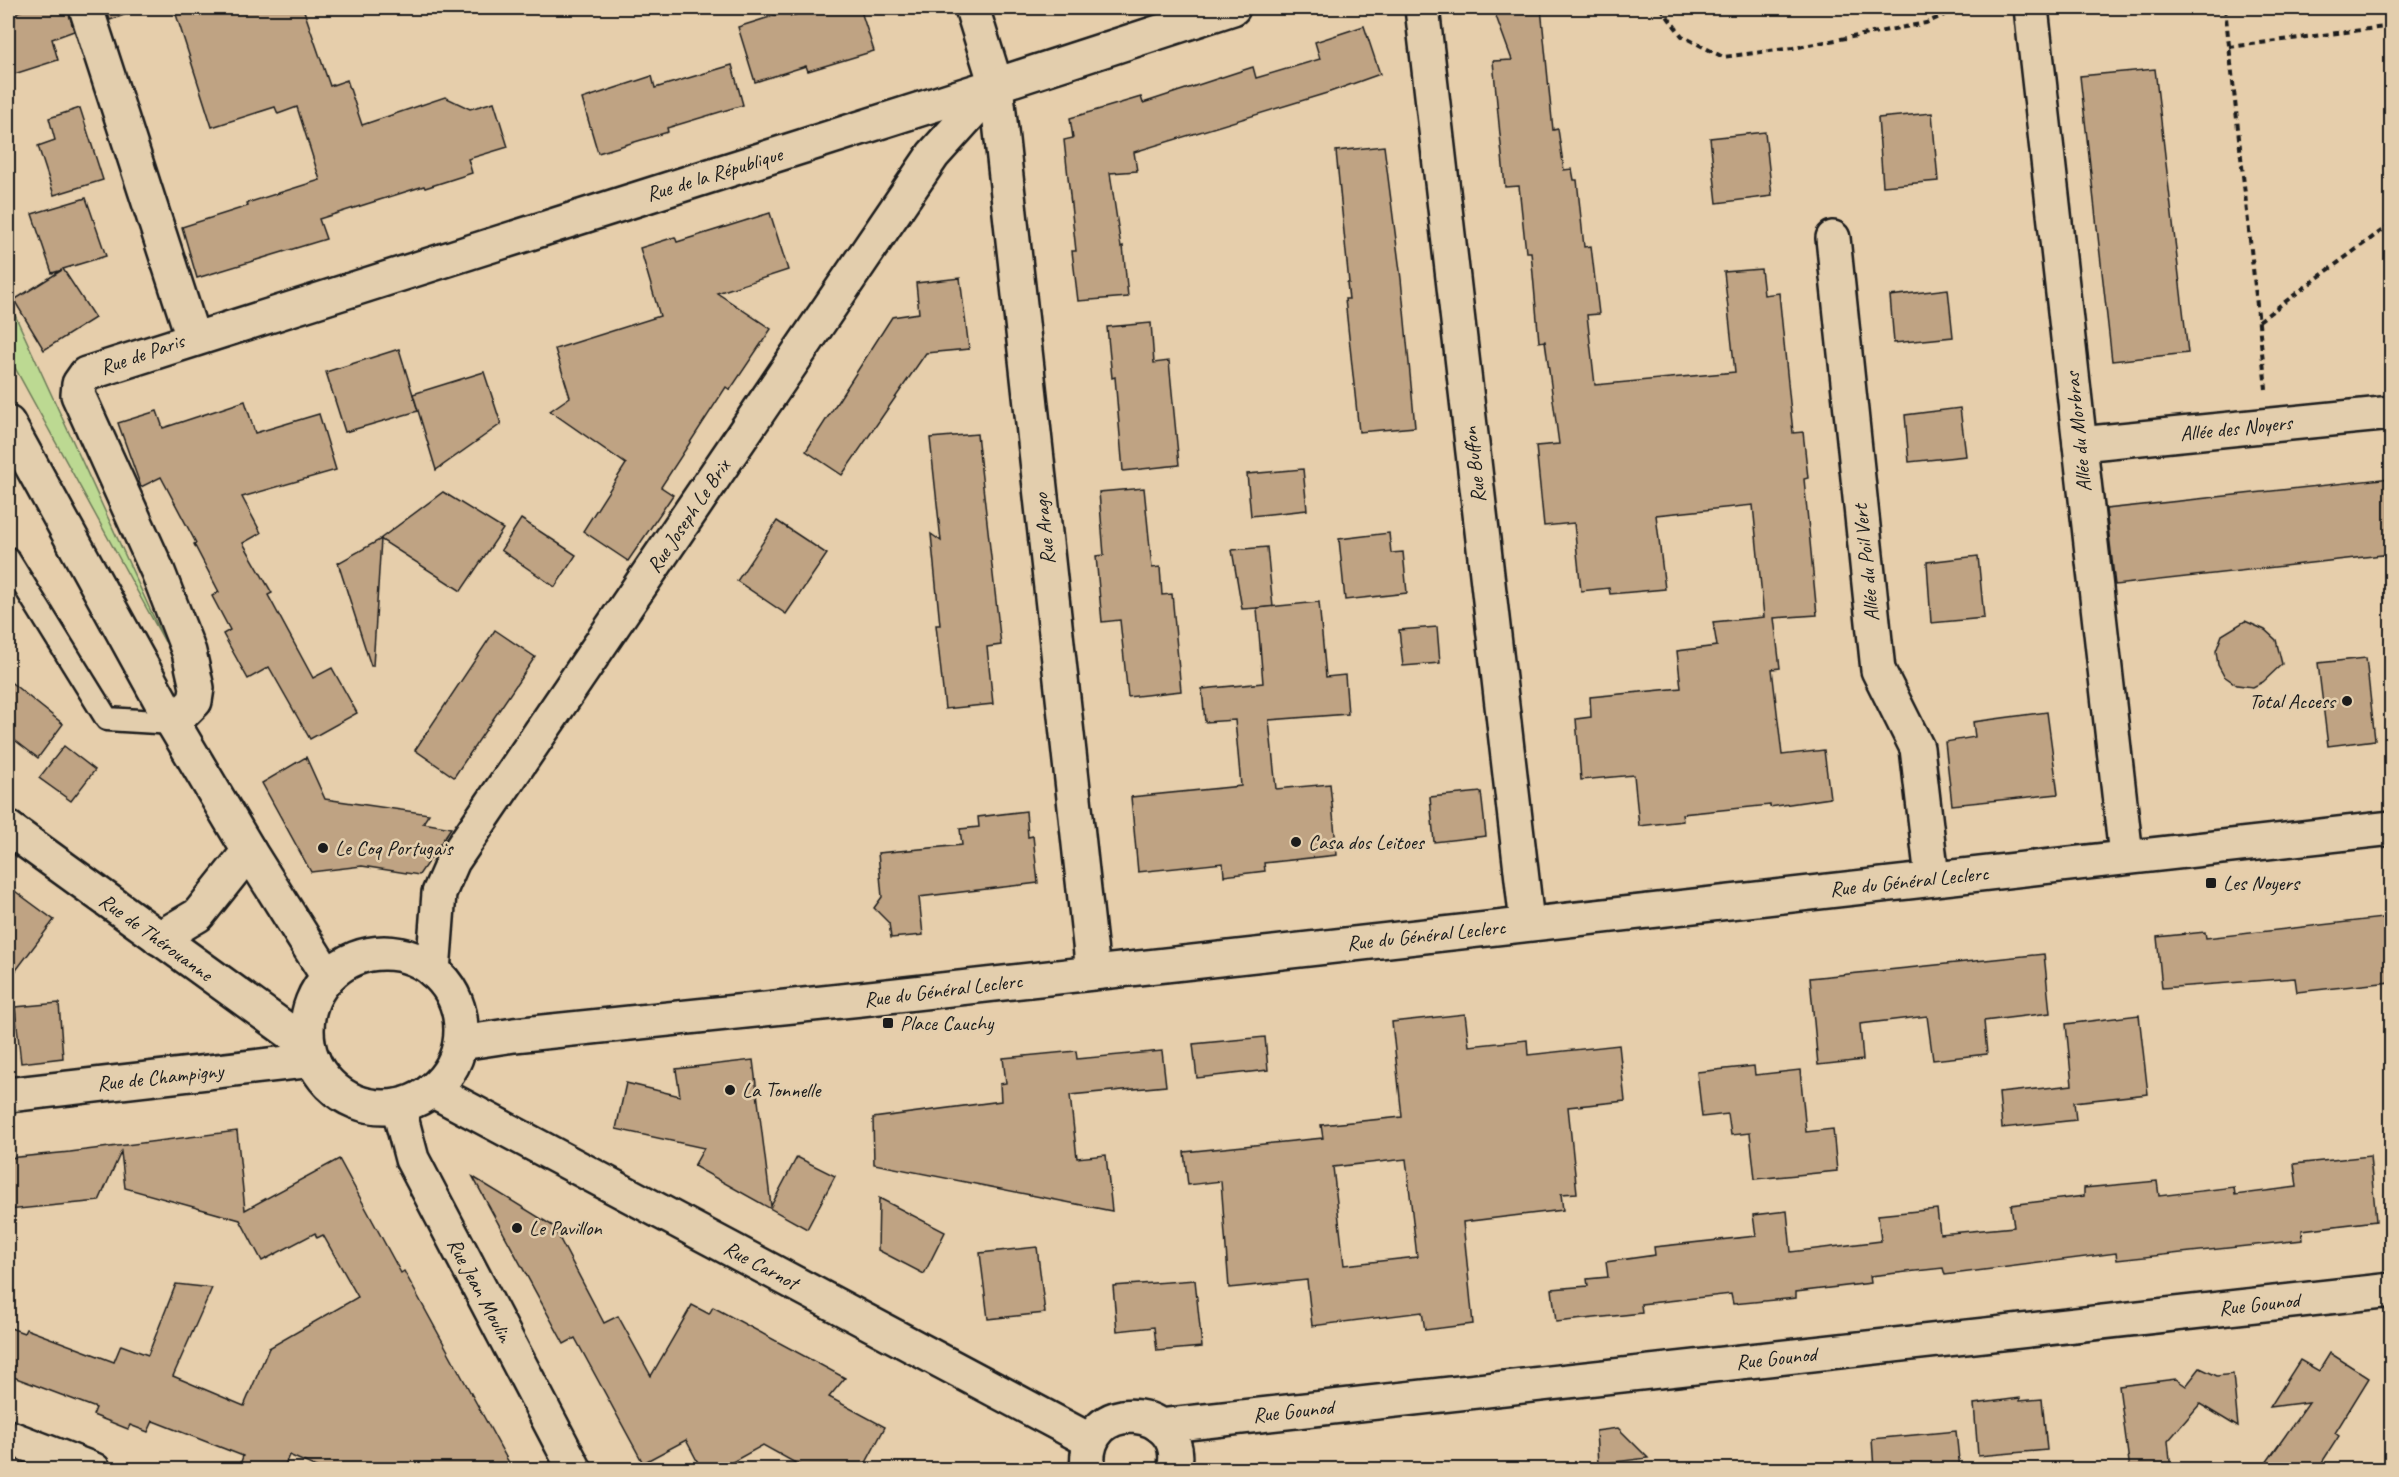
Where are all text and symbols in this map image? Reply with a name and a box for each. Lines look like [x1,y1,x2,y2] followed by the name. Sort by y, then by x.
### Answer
[643,140,787,207] street label: Rue de la République
[97,327,189,380] street label: Rue de Paris
[2059,369,2097,493] street label: Allée du Morbras
[2179,409,2295,447] street label: Allée des Noyers
[1456,425,1492,504] street label: Rue Buffon
[641,453,736,578] street label: Rue Joseph Le Brix
[1027,490,1061,566] street label: Rue Arago
[1847,501,1885,623] street label: Allée du Poil Vert
[2249,688,2337,714] place label: Total Access
[2340,694,2354,708] marker: Total Access
[1308,829,1426,855] place label: Casa dos Leitoes
[335,835,454,861] place label: Le Coq Portugais
[1289,835,1303,849] marker: Casa dos Leitoes
[316,841,330,855] marker: Le Coq Portugais
[1828,860,1991,902] street label: Rue du Général Leclerc
[2223,870,2301,896] place label: Les Noyers
[2204,876,2218,890] marker: Les Noyers
[94,887,219,988] street label: Rue de Thérouanne
[1345,914,1508,956] street label: Rue du Général Leclerc
[862,967,1025,1013] street label: Rue du Général Leclerc
[900,1010,995,1036] place label: Place Cauchy
[881,1016,895,1030] marker: Place Cauchy
[96,1057,226,1097] street label: Rue de Champigny
[742,1077,822,1103] place label: La Tonnelle
[723,1083,737,1097] marker: La Tonnelle
[529,1215,602,1241] place label: Le Pavillon
[510,1221,524,1235] marker: Le Pavillon
[442,1233,519,1348] street label: Rue Jean Moulin
[719,1235,805,1297] street label: Rue Carnot
[2217,1286,2304,1321] street label: Rue Gounod
[1734,1340,1821,1375] street label: Rue Gounod
[1251,1393,1338,1428] street label: Rue Gounod

